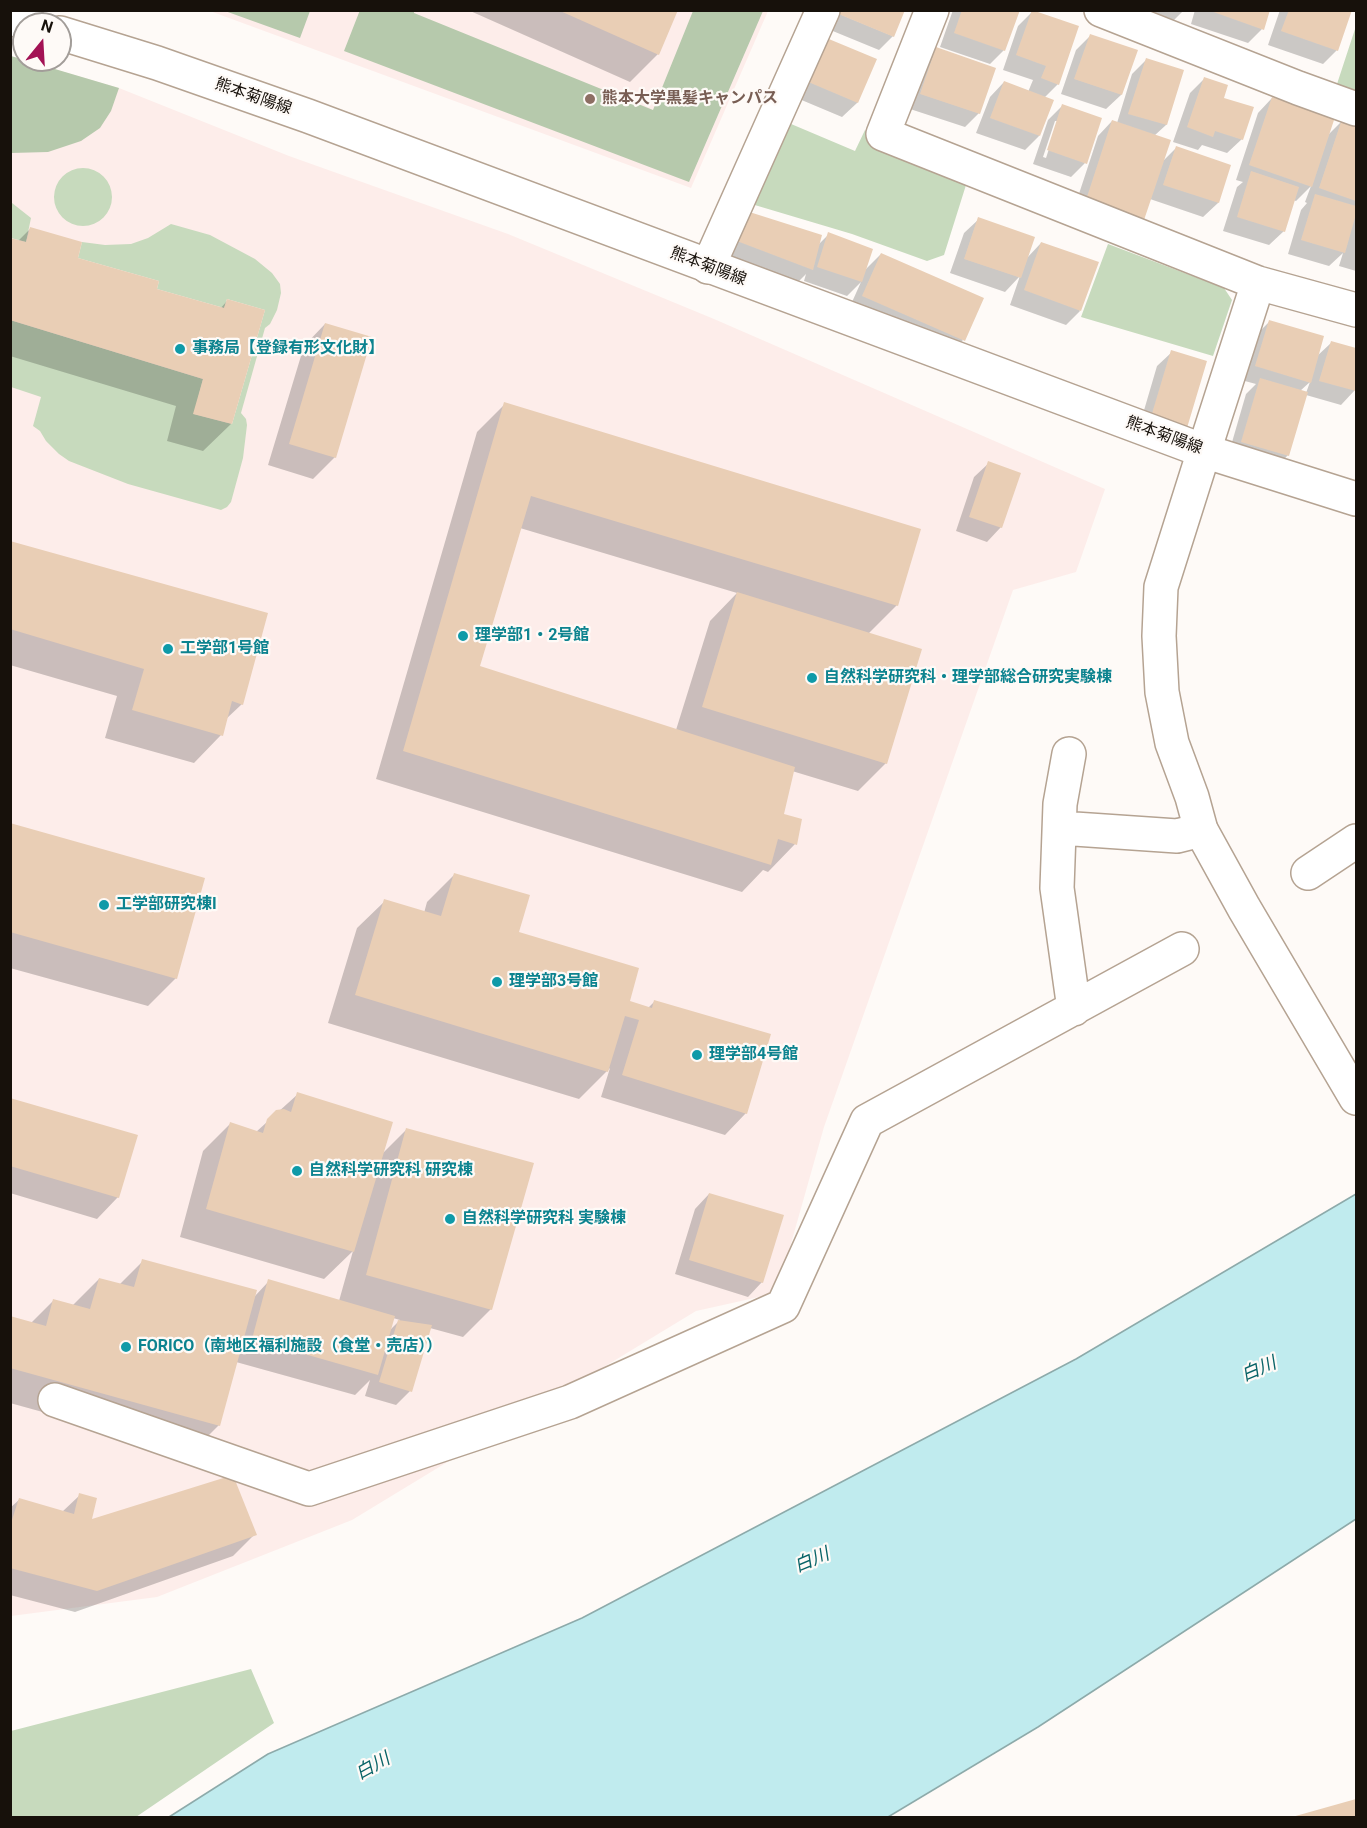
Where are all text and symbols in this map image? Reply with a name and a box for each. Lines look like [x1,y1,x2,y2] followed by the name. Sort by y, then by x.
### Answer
[12,12,72,72] north arrow
[39,16,55,37] text: N
[212,75,294,119] street label: 熊本菊陽線
[602,89,778,109] place label: 熊本大学黒髪キャンパス
[583,92,597,106] marker: 熊本大学黒髪キャンパス
[667,244,749,290] street label: 熊本菊陽線
[192,339,384,359] place label: 事務局【登録有形文化財】
[173,342,187,356] marker: 事務局【登録有形文化財】
[1123,413,1205,459] street label: 熊本菊陽線
[475,626,589,646] place label: 理学部1・2号館
[456,629,470,643] marker: 理学部1・2号館
[180,639,269,659] place label: 工学部1号館
[161,642,175,656] marker: 工学部1号館
[824,668,1112,688] place label: 自然科学研究科・理学部総合研究実験棟
[805,671,819,685] marker: 自然科学研究科・理学部総合研究実験棟
[116,895,217,915] place label: 工学部研究棟I
[97,898,111,912] marker: 工学部研究棟I
[509,972,598,992] place label: 理学部3号館
[490,975,504,989] marker: 理学部3号館
[709,1045,798,1065] place label: 理学部4号館
[690,1048,704,1062] marker: 理学部4号館
[309,1161,473,1181] place label: 自然科学研究科 研究棟
[290,1164,304,1178] marker: 自然科学研究科 研究棟
[462,1209,626,1229] place label: 自然科学研究科 実験棟
[443,1212,457,1226] marker: 自然科学研究科 実験棟
[138,1337,442,1357] place label: FORICO（南地区福利施設（食堂・売店））
[119,1340,133,1354] marker: FORICO（南地区福利施設（食堂・売店））
[1238,1353,1280,1387] water label: 白川
[791,1544,833,1578] water label: 白川
[352,1749,394,1785] water label: 白川

